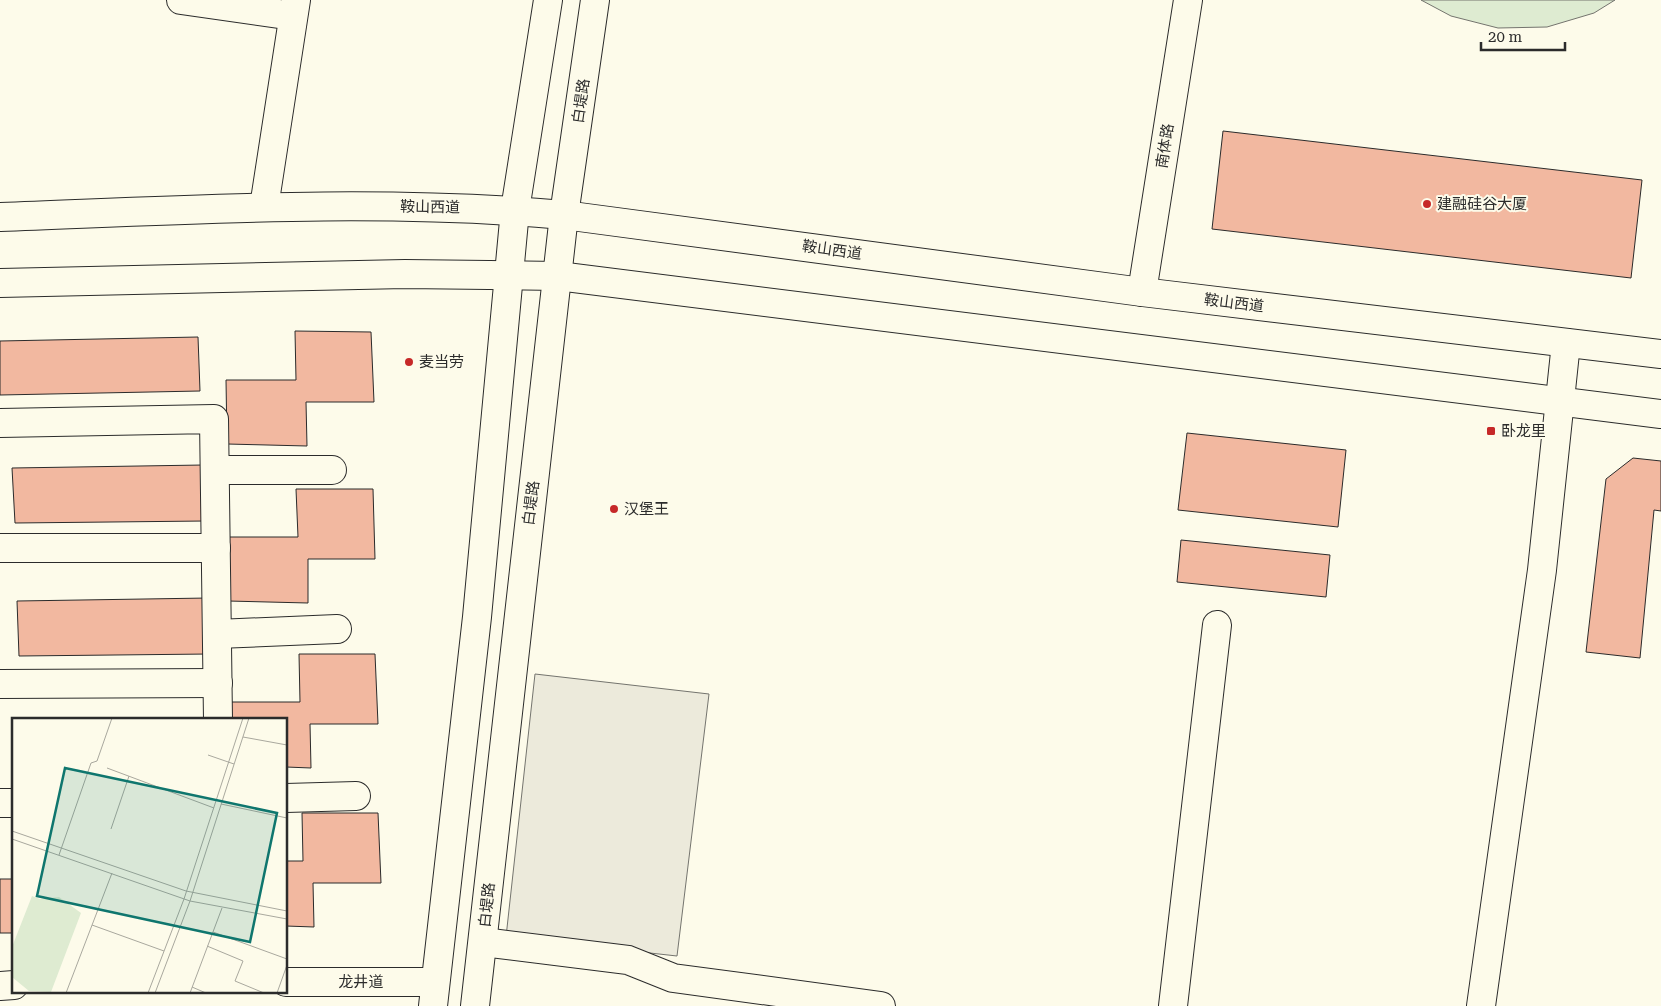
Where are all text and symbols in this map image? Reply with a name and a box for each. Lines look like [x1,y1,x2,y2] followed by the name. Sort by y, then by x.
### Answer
[1481,20,1565,52] scale bar
[1488,28,1523,46] text: 20 m
[569,77,593,125] street label: 白堤路
[1153,122,1177,170] street label: 南体路
[1437,195,1527,213] place label: 建融硅谷大厦
[400,197,460,217] street label: 鞍山西道
[1421,198,1433,210] marker: 建融硅谷大厦
[801,237,863,263] street label: 鞍山西道
[1203,290,1265,316] street label: 鞍山西道
[419,353,464,371] place label: 麦当劳
[403,356,415,368] marker: 麦当劳
[1501,422,1546,440] place label: 卧龙里
[1485,425,1497,437] marker: 卧龙里
[519,480,543,526] street label: 白堤路
[624,500,669,518] place label: 汉堡王
[608,503,620,515] marker: 汉堡王
[12,718,288,994] inset map
[476,882,498,928] street label: 白堤路
[338,973,384,991] street label: 龙井道

